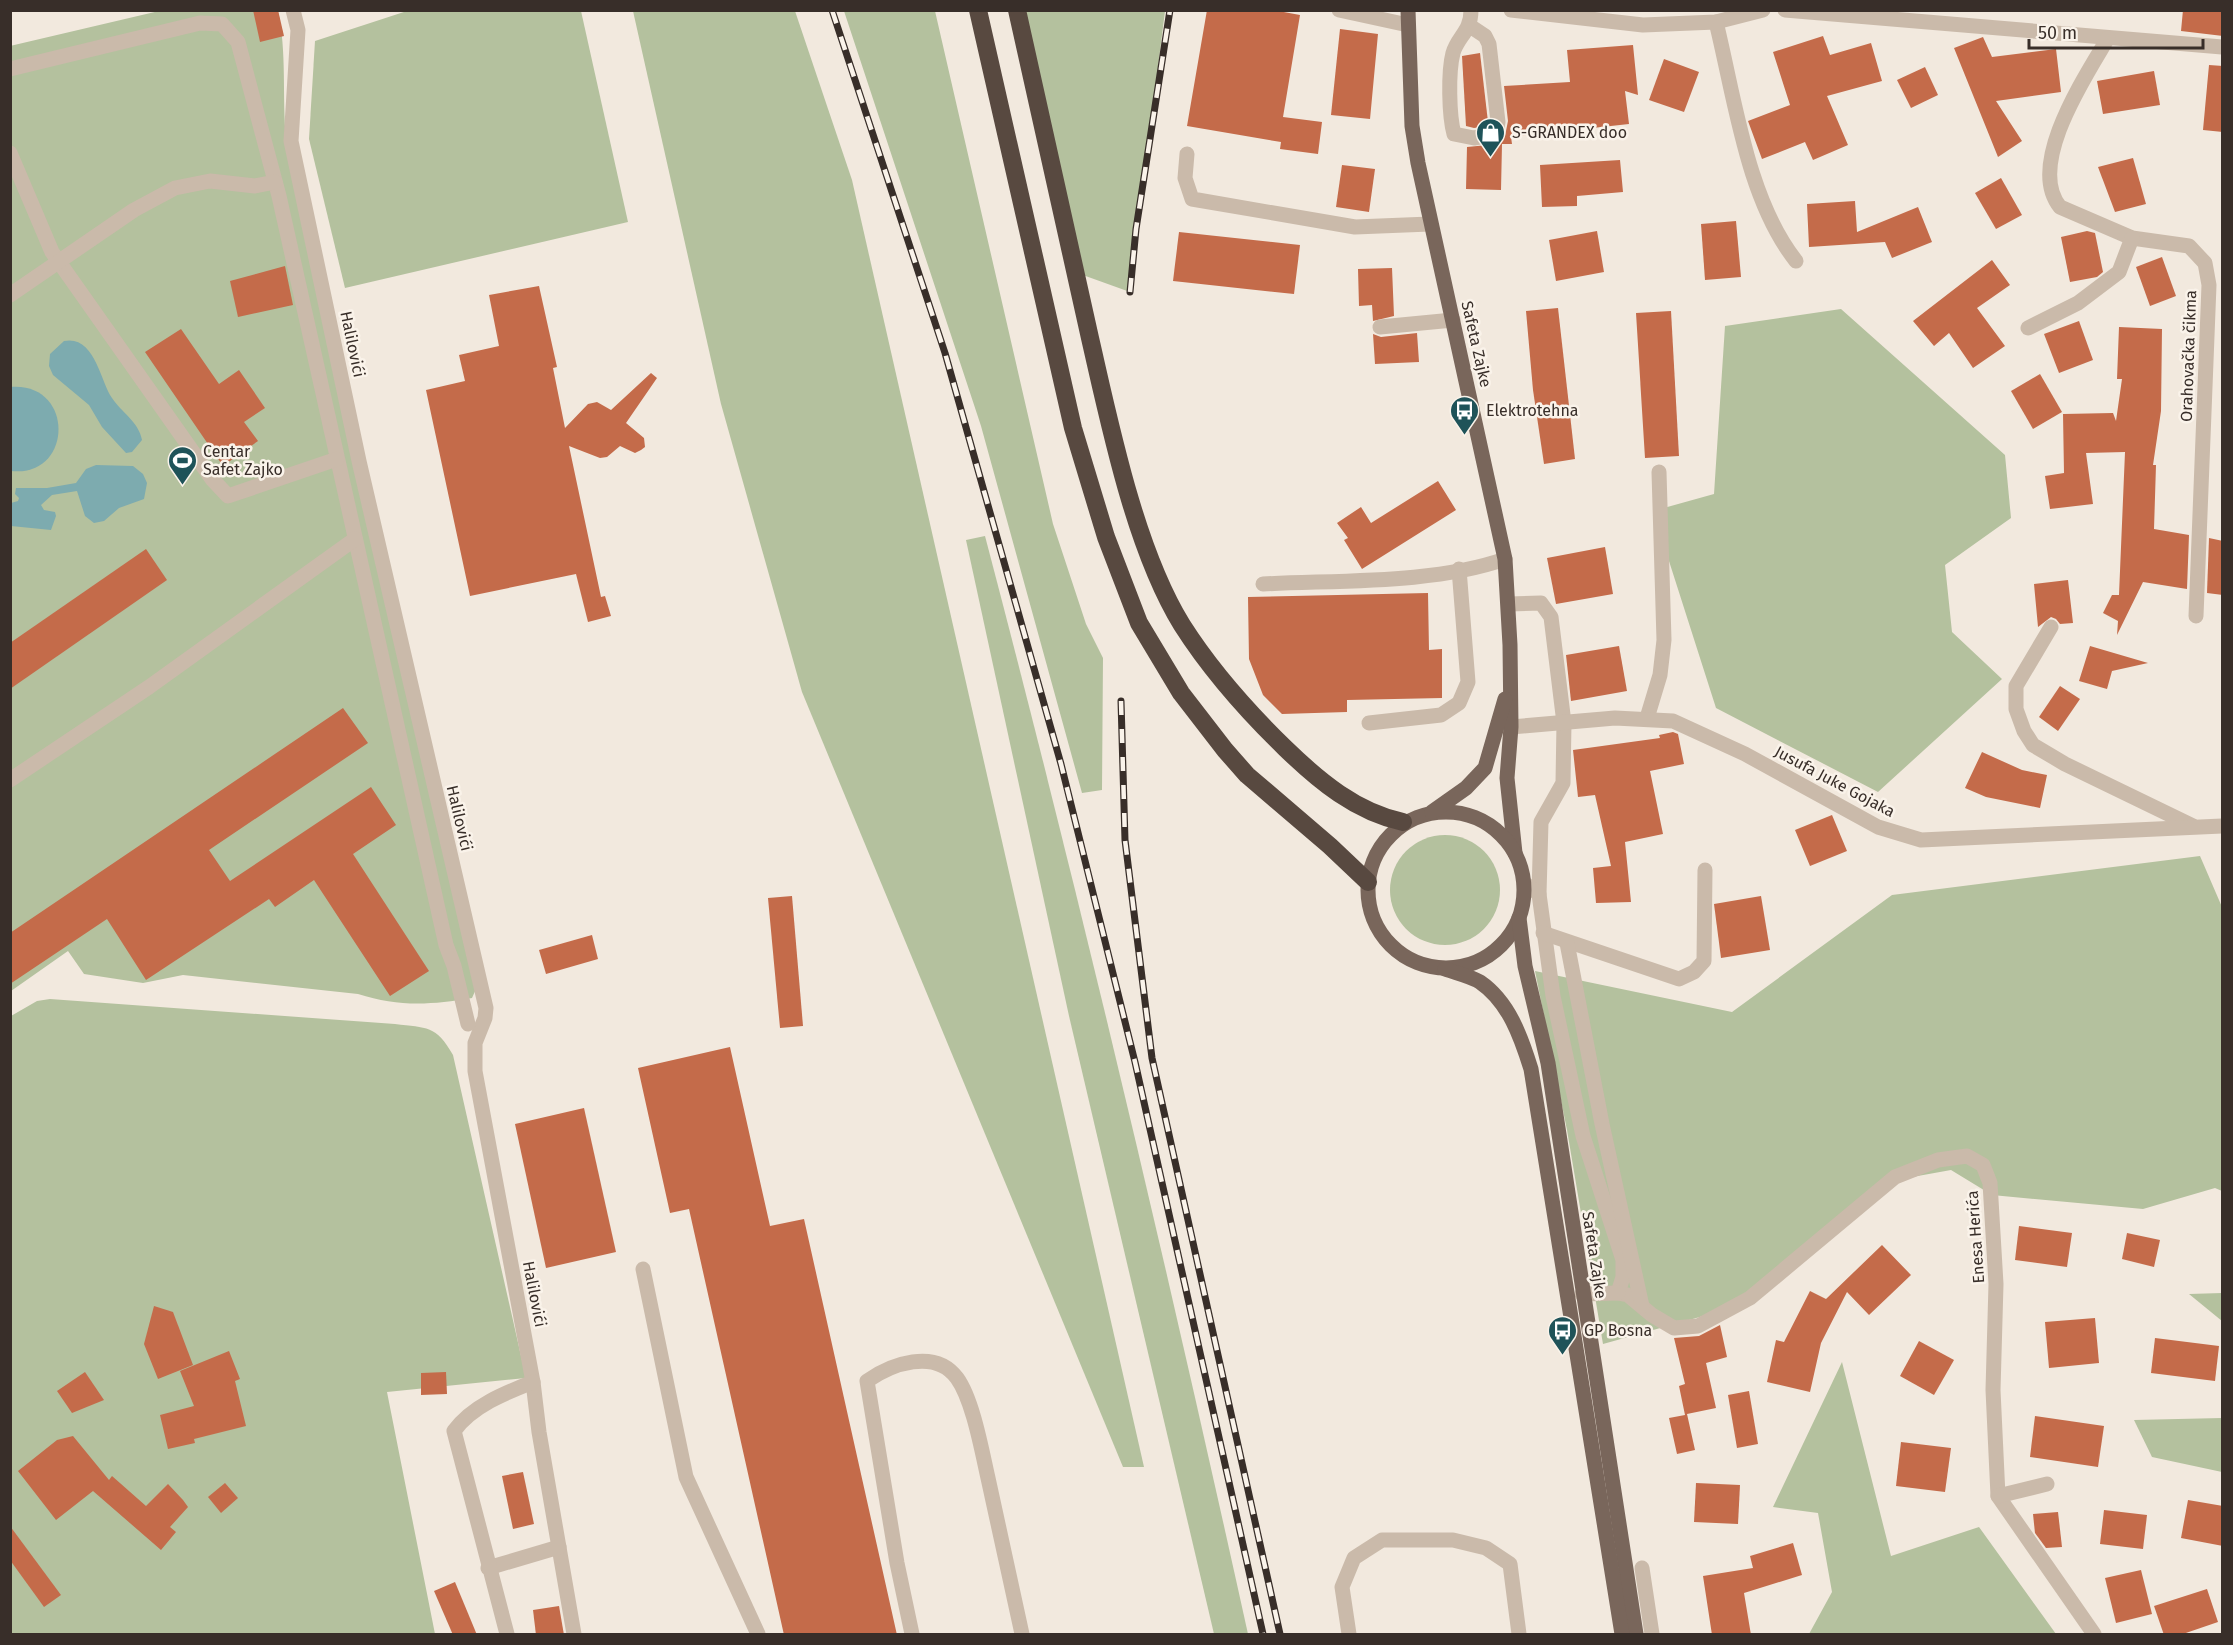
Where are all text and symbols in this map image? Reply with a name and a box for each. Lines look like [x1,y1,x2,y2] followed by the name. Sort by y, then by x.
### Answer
[2029,12,2203,50] scale bar
[2038,22,2077,44] text: 50 m
[1475,116,1507,158] shop icon: S-GRANDEX doo
[1512,123,1627,142] place label: S-GRANDEX doo
[2177,290,2200,422] street label: Orahovačka čikma
[1457,299,1496,389] street label: Safeta Zajke
[336,309,369,379] street label: Halilovići
[1449,394,1481,436] bus stop icon: Elektrotehna
[1486,401,1579,420] place label: Elektrotehna
[203,442,283,479] place label: Centar Safet Zajko
[166,444,198,486] sports icon: Centar Safet Zajko
[1771,742,1898,821] street label: Jusufa Juke Gojaka
[443,783,476,853] street label: Halilovići
[1963,1190,1988,1284] street label: Enesa Herića
[1578,1210,1611,1300] street label: Safeta Zajke
[519,1259,550,1329] street label: Halilovići
[1547,1314,1579,1356] bus stop icon: GP Bosna
[1584,1321,1652,1340] place label: GP Bosna

